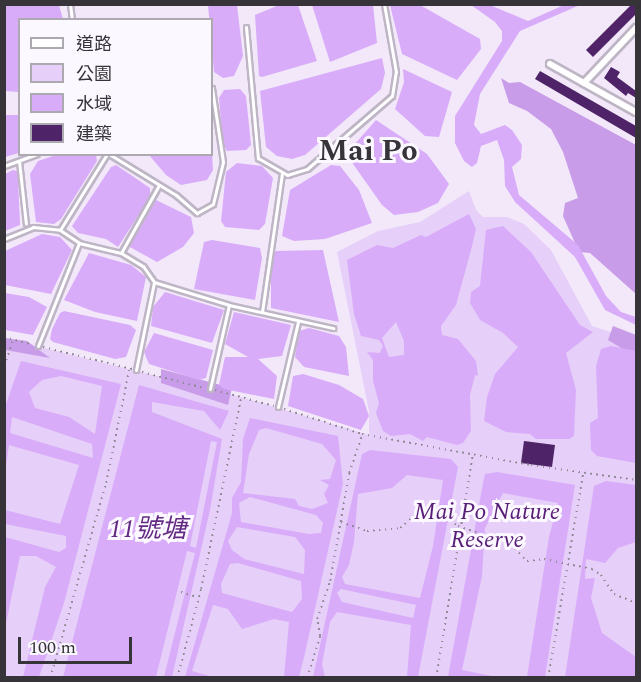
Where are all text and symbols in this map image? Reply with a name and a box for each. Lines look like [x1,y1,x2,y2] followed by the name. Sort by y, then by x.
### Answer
[18,18,213,156] legend
[76,31,112,58] text: 道路
[76,61,112,88] text: 公園
[76,91,112,118] text: 水域
[76,121,112,148] text: 建築
[318,133,418,169] district label: Mai Po
[414,499,560,555] park label: Mai Po Nature Reserve
[109,514,187,546] water label: 11號塘
[21,625,135,663] scale bar
[29,634,76,661] text: 100 m

